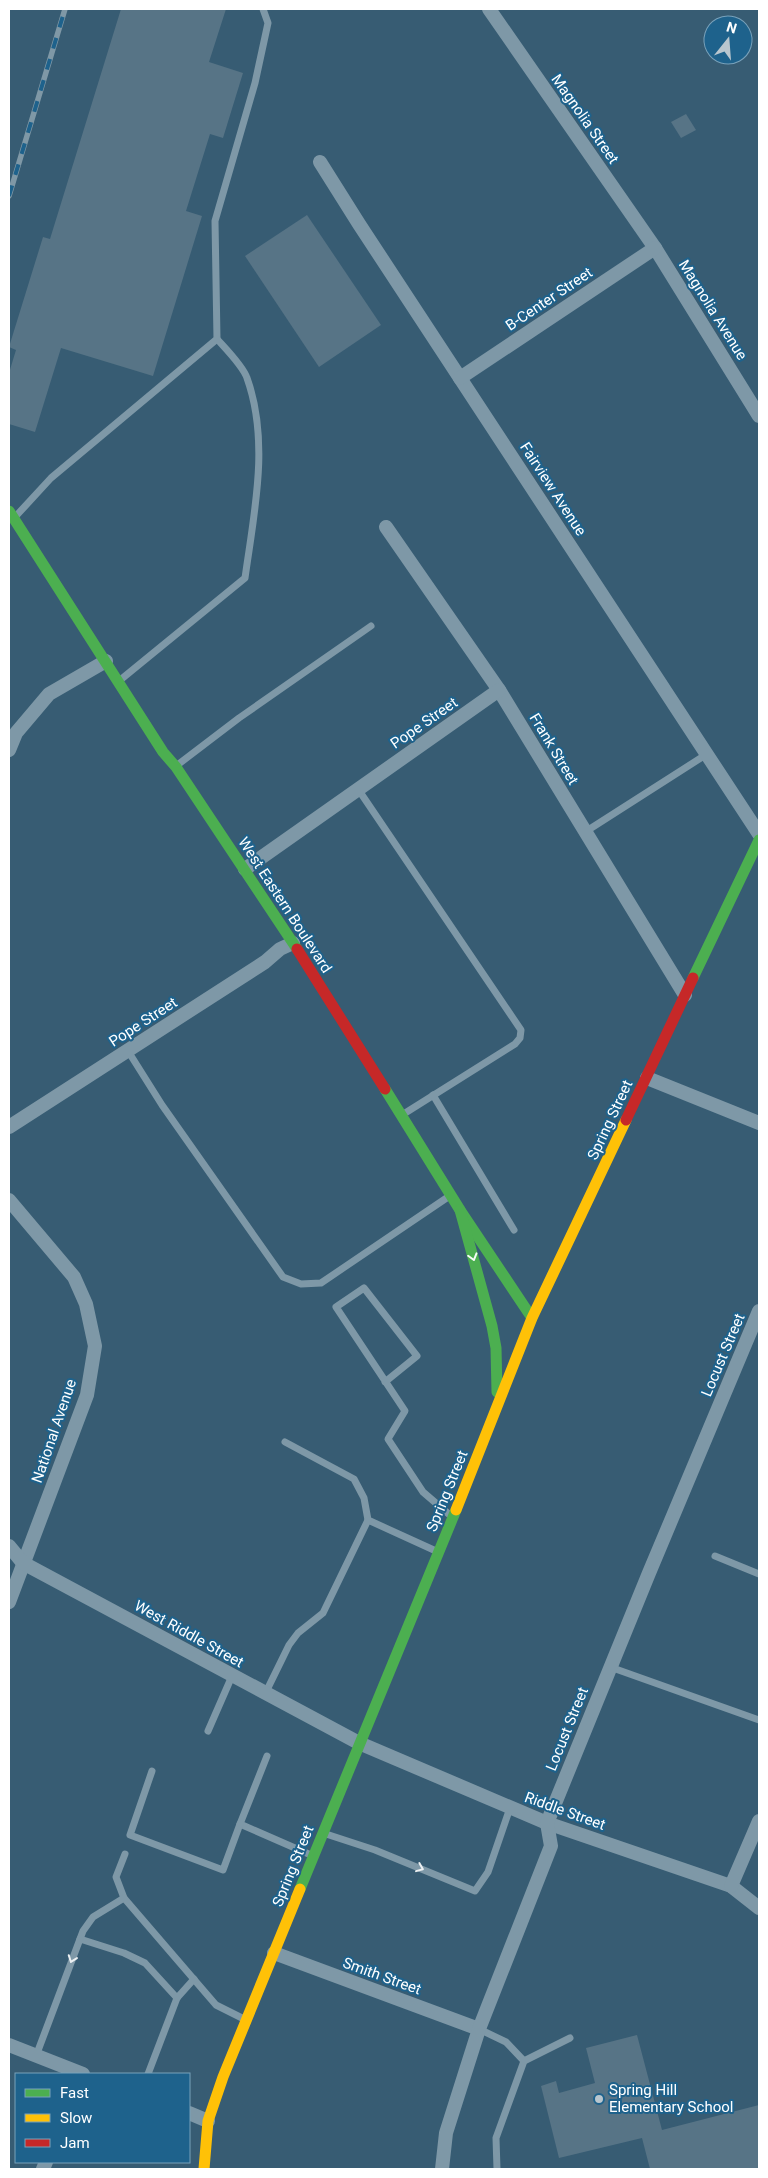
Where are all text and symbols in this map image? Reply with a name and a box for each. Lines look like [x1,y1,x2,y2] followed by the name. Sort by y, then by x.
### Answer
[703,15,753,65] north arrow
[725,18,739,37] text: N
[547,71,623,167] street label: Magnolia Street
[675,257,751,363] street label: Magnolia Avenue
[502,263,596,335] street label: B-Center Street
[516,439,590,539] street label: Fairview Avenue
[387,693,461,753] street label: Pope Street
[526,710,582,788] street label: Frank Street
[234,834,336,976] street label: West Eastern Boulevard
[106,993,181,1051] street label: Pope Street
[584,1077,636,1163] street label: Spring Street
[468,1253,478,1261] one-way arrow
[697,1311,749,1399] street label: Locust Street
[28,1377,80,1485] street label: National Avenue
[423,1448,471,1534] street label: Spring Street
[131,1597,247,1672] street label: West Riddle Street
[542,1684,592,1773] street label: Locust Street
[522,1788,608,1834] street label: Riddle Street
[269,1823,317,1909] street label: Spring Street
[415,1862,424,1873] one-way arrow
[340,1953,424,1999] street label: Smith Street
[68,1955,78,1963] one-way arrow
[15,2073,190,2163] legend
[609,2081,733,2116] place label: Spring Hill Elementary School
[60,2084,89,2102] text: Fast
[593,2093,605,2105] marker: Spring Hill Elementary School
[60,2109,92,2127] text: Slow
[60,2134,90,2152] text: Jam

